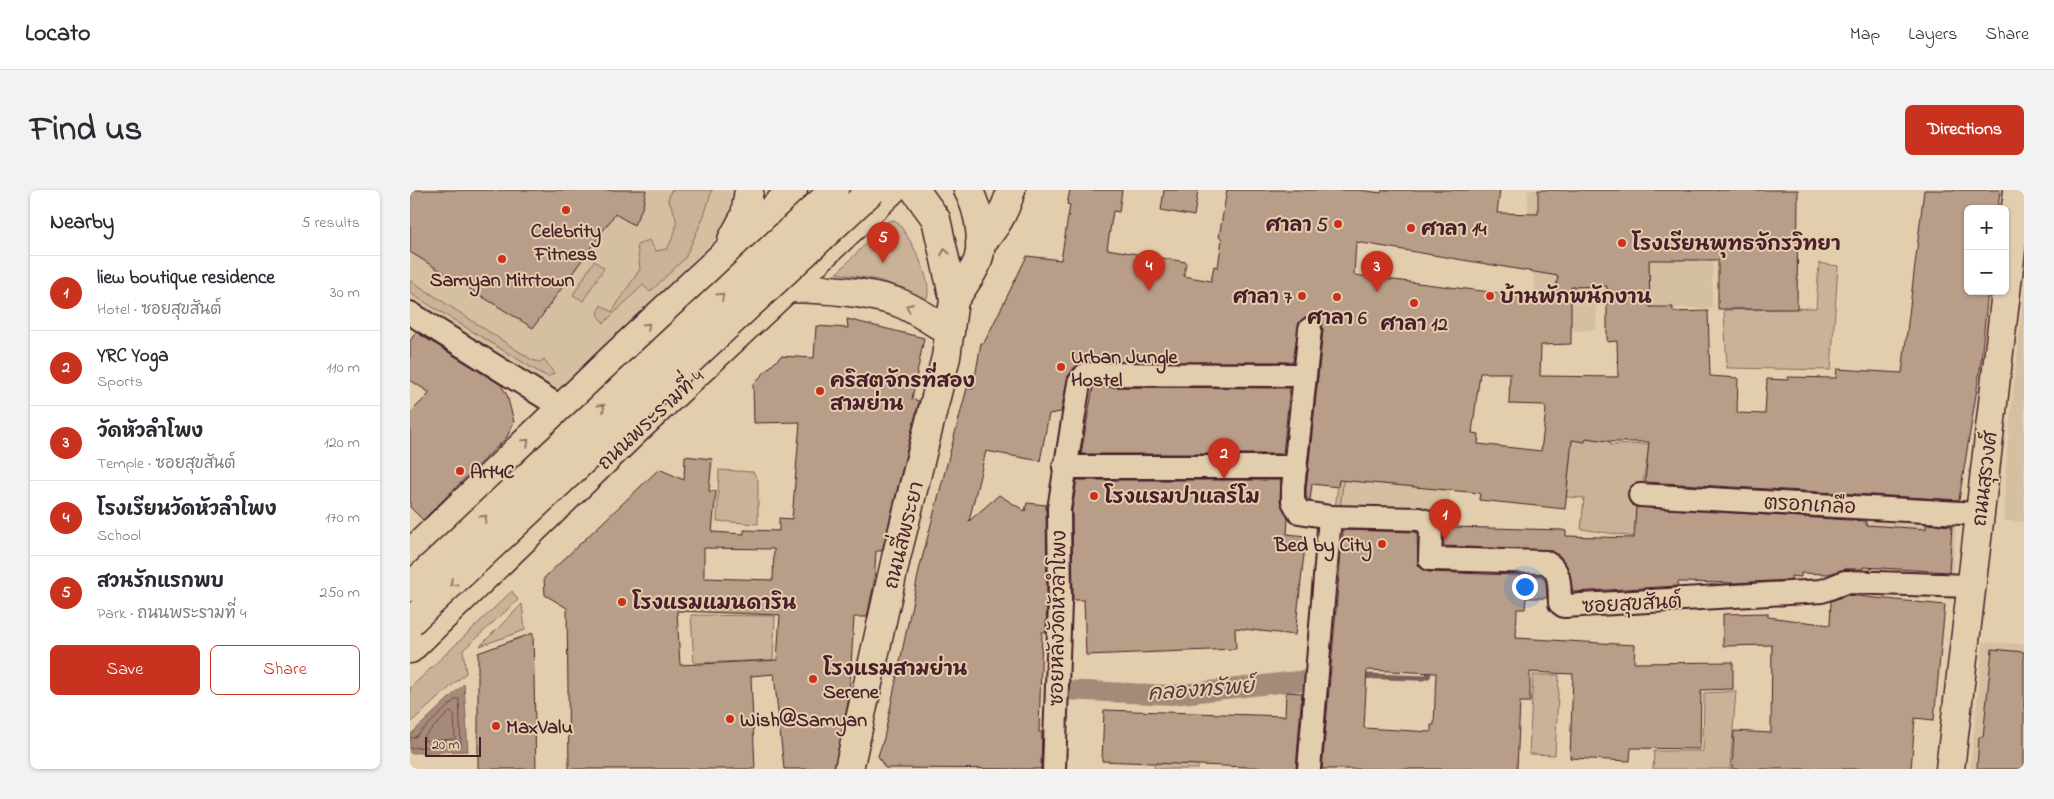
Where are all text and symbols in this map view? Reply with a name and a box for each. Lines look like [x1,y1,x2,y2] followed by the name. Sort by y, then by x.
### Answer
[25,17,91,52] text: Locato
[1850,22,1880,48] text: Map
[1908,22,1958,48] text: Layers
[1986,22,2029,48] text: Share
[30,105,142,156] text: Find us
[1905,105,2024,155] button: Directions
[560,204,572,216] marker: Celebrity Fitness
[1964,205,2009,295] map controls
[1964,205,2009,250] button: +
[50,208,114,238] text: Nearby
[301,211,360,235] text: 5 results
[1266,212,1329,241] place label: ศาลา 5
[1421,216,1487,245] place label: ศาลา 14
[531,218,601,270] place label: Celebrity Fitness
[1332,218,1344,230] marker: ศาลา 5
[867,222,899,263] pin: 5
[1405,222,1417,234] marker: ศาลา 14
[1631,230,1841,260] place label: โรงเรียนพุทธจักรวิทยา
[1616,237,1628,249] marker: โรงเรียนพุทธจักรวิทยา
[940,248,950,257] one-way arrow
[1133,250,1165,291] pin: 4
[1964,250,2009,295] button: −
[1361,251,1393,292] pin: 3
[496,253,508,265] marker: Samyan Mitrtown
[97,265,275,292] text: liew boutique residence
[430,267,574,297] place label: Samyan Mitrtown
[63,281,69,305] text: 1
[330,281,360,305] text: 30 m
[1500,283,1652,313] place label: บ้านพักพนักงาน
[1233,284,1293,313] place label: ศาลา 7
[1296,290,1308,302] marker: ศาลา 7
[1484,290,1496,302] marker: บ้านพักพนักงาน
[1331,291,1343,303] marker: ศาลา 6
[715,293,724,302] one-way arrow
[1408,297,1420,309] marker: ศาลา 12
[97,298,222,322] text: Hotel · ซอยสุขสันต์
[905,303,914,314] one-way arrow
[1307,305,1367,334] place label: ศาลา 6
[1380,311,1448,340] place label: ศาลา 12
[642,323,651,332] one-way arrow
[97,343,168,370] text: YRC Yoga
[1071,344,1179,396] place label: Urban Jungle Hostel
[62,356,70,380] text: 2
[326,356,360,380] text: 110 m
[587,359,711,478] street label: ถนนพระรามที่ 4
[1055,361,1067,373] marker: Urban Jungle Hostel
[830,362,975,420] place label: คริสตจักรที่สอง สามย่าน
[97,370,143,394] text: Sports
[814,385,826,397] marker: คริสตจักรที่สอง สามย่าน
[597,404,606,413] one-way arrow
[97,419,203,446] text: วัดหัวลำโพง
[1965,429,2007,528] street label: ถนนสุรวงศ์
[63,431,69,455] text: 3
[324,431,360,455] text: 120 m
[1208,438,1240,479] pin: 2
[520,439,529,448] one-way arrow
[97,452,236,476] text: Temple · ซอยสุขสันต์
[470,459,514,488] place label: Art4C
[454,465,466,477] marker: Art4C
[871,477,933,593] street label: ถนนสี่พระยา
[1104,483,1260,513] place label: โรงแรมปาแลร์โม
[1088,490,1100,502] marker: โรงแรมปาแลร์โม
[1763,490,1857,523] street label: ตรอกเกลือ
[97,497,277,524] text: โรงเรียนวัดหัวลำโพง
[1429,499,1461,540] pin: 1
[63,506,69,530] text: 4
[325,506,360,530] text: 170 m
[478,515,487,524] one-way arrow
[97,524,141,548] text: School
[1042,530,1076,706] street label: ซอยหลังวัดหัวลำโพง
[1273,532,1372,562] place label: Bed by City
[1376,538,1388,550] marker: Bed by City
[97,569,224,596] text: สวนรักแรกพบ
[1512,574,1538,600] your location
[450,577,459,586] one-way arrow
[61,581,71,605] text: 5
[320,581,360,605] text: 250 m
[1581,587,1683,623] street label: ซอยสุขสันต์
[632,589,797,619] place label: โรงแรมแมนดาริน
[616,596,628,608] marker: โรงแรมแมนดาริน
[97,602,246,626] text: Park · ถนนพระรามที่ 4
[50,645,200,695] button: Save
[210,645,360,695] button: Share
[823,655,968,708] place label: โรงแรมสามย่าน Serene
[1147,671,1259,710] water label: คลองทรัพย์
[807,673,819,685] marker: โรงแรมสามย่าน Serene
[740,707,867,737] place label: Wish@Samyan
[724,713,736,725] marker: Wish@Samyan
[506,714,573,743] place label: MaxValu
[490,720,502,732] marker: MaxValu
[425,734,481,757] scale bar
[432,735,459,756] text: 20 m

